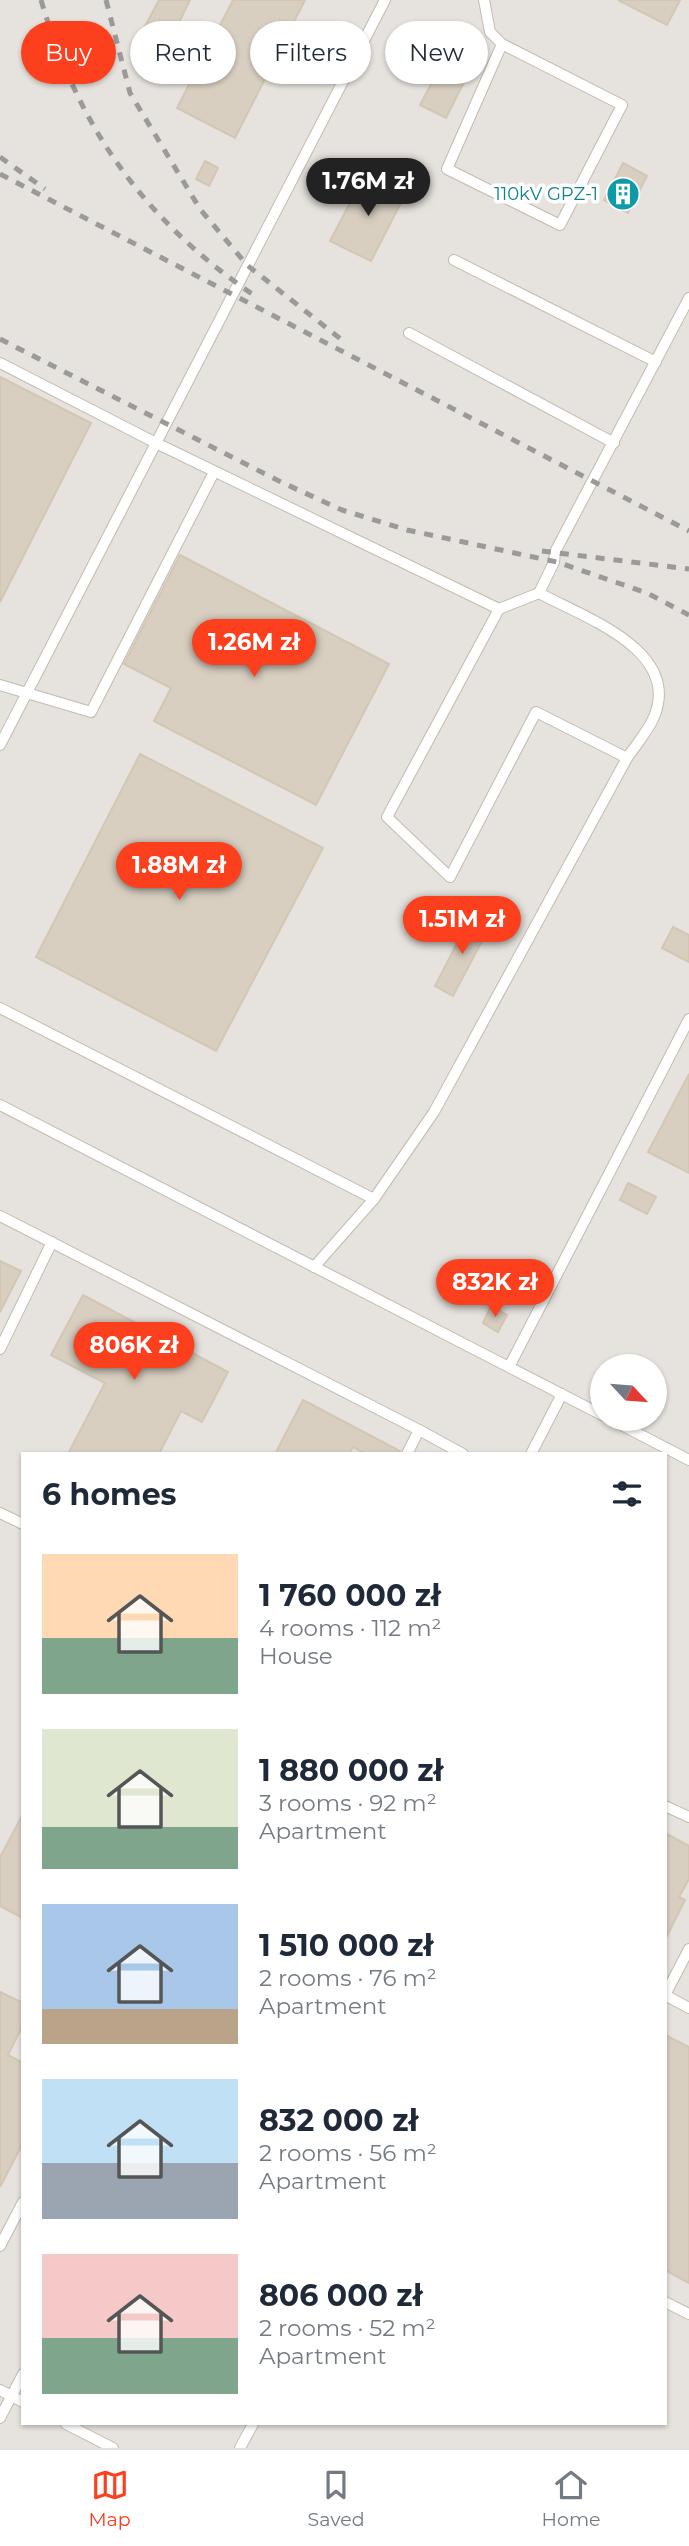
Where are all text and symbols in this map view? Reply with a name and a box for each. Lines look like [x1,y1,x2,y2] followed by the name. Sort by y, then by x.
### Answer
[21,21,116,84] chip: Buy
[130,21,236,84] chip: Rent
[250,21,371,84] chip: Filters
[385,21,488,84] chip: New
[296,158,440,218] pin: 1.76M zł
[322,167,414,195] text: 1.76M zł
[604,175,642,213] building icon: 110kV GPZ-1
[494,183,598,205] place label: 110kV GPZ-1
[182,620,326,679] pin: 1.26M zł
[208,628,300,656] text: 1.26M zł
[107,842,251,902] pin: 1.88M zł
[132,851,226,879] text: 1.88M zł
[390,897,534,956] pin: 1.51M zł
[419,905,505,933] text: 1.51M zł
[430,1260,560,1319] pin: 832K zł
[452,1268,538,1296] text: 832K zł
[69,1322,199,1382] pin: 806K zł
[90,1331,179,1359] text: 806K zł
[590,1354,667,1432] north arrow
[590,1354,667,1431] map controls
[608,1475,646,1513] icon: filters
[42,1476,177,1513] text: 6 homes
[259,1577,441,1614] text: 1 760 000 zł
[98,1582,182,1666] icon: home
[259,1614,441,1642] text: 4 rooms · 112 m²
[259,1642,333,1670] text: House
[259,1752,443,1789] text: 1 880 000 zł
[98,1757,182,1841] icon: home
[259,1789,437,1817] text: 3 rooms · 92 m²
[259,1817,387,1845] text: Apartment
[259,1927,433,1964] text: 1 510 000 zł
[98,1932,182,2016] icon: home
[259,1964,437,1992] text: 2 rooms · 76 m²
[259,1992,387,2020] text: Apartment
[259,2102,418,2139] text: 832 000 zł
[98,2107,182,2191] icon: home
[259,2139,437,2167] text: 2 rooms · 56 m²
[259,2167,387,2195] text: Apartment
[259,2277,422,2314] text: 806 000 zł
[98,2282,182,2366] icon: home
[259,2314,436,2342] text: 2 rooms · 52 m²
[259,2342,387,2370] text: Apartment
[88,2466,131,2531] tab: Map
[308,2466,365,2531] tab: Saved
[542,2466,601,2531] tab: Home

